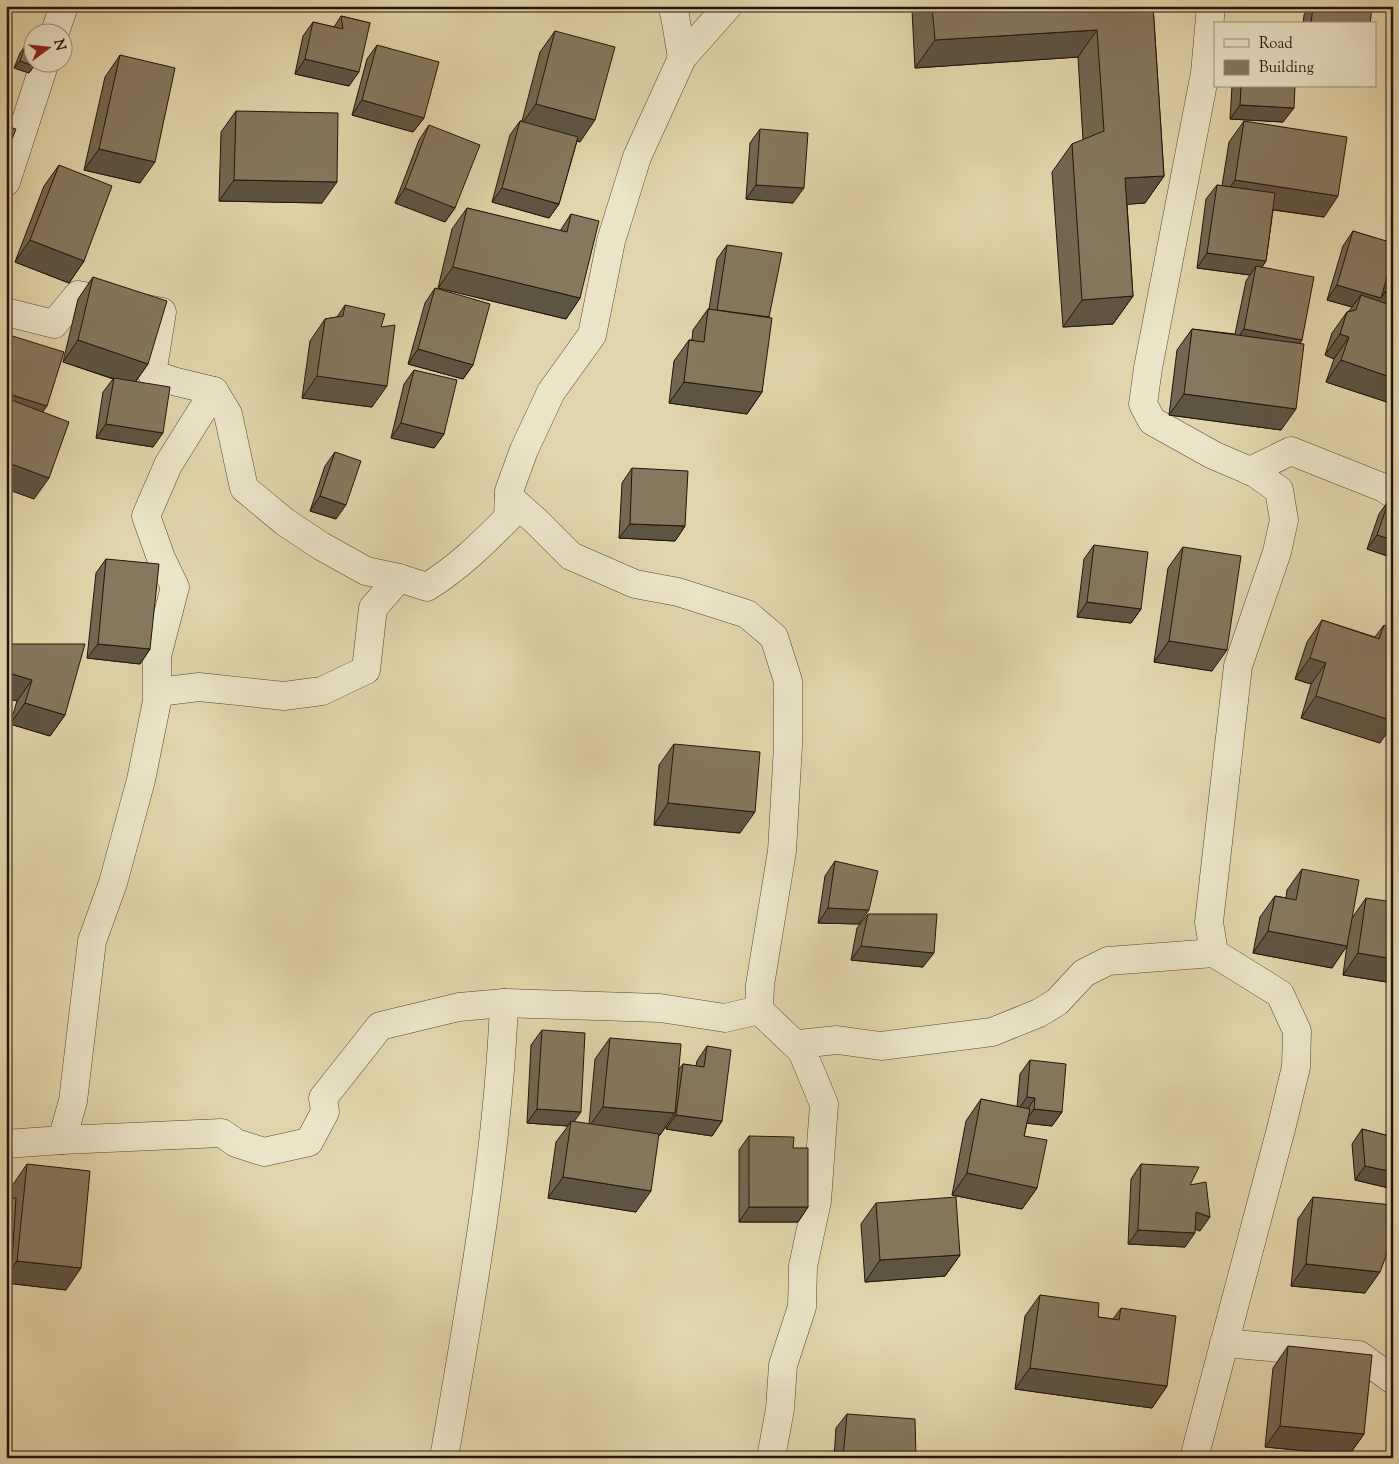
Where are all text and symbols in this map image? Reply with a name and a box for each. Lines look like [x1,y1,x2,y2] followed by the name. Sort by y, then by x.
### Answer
[22,22,72,72] north arrow
[1214,22,1376,88] legend
[1259,34,1293,55] text: Road
[48,37,70,53] text: N
[1259,58,1314,79] text: Building

